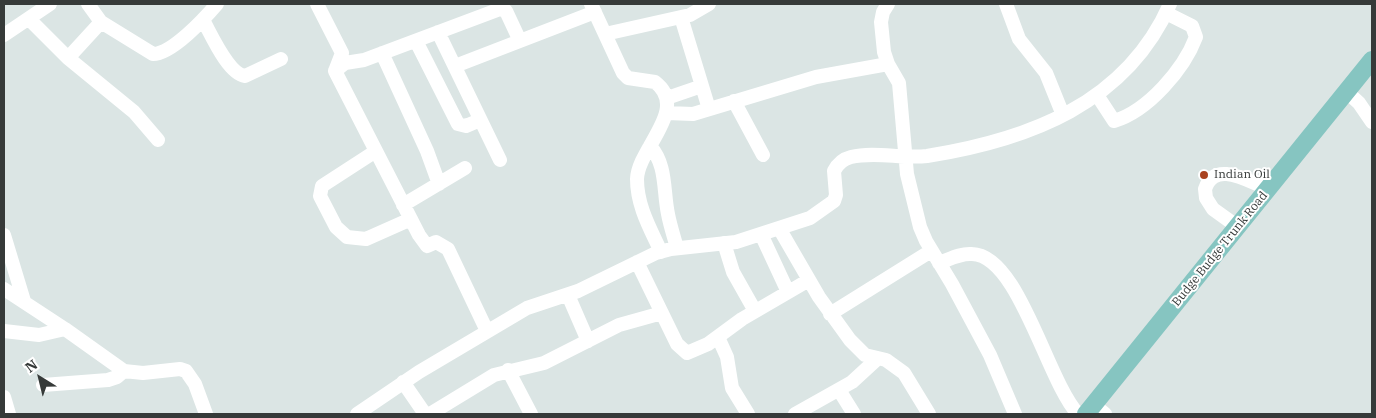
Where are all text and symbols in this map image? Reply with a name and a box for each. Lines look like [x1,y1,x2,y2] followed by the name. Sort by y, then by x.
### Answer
[1214,168,1270,182] place label: Indian Oil
[1198,169,1210,181] marker: Indian Oil
[1169,189,1271,309] street label: Budge Budge Trunk Road
[15,353,65,403] north arrow
[21,355,41,376] text: N

